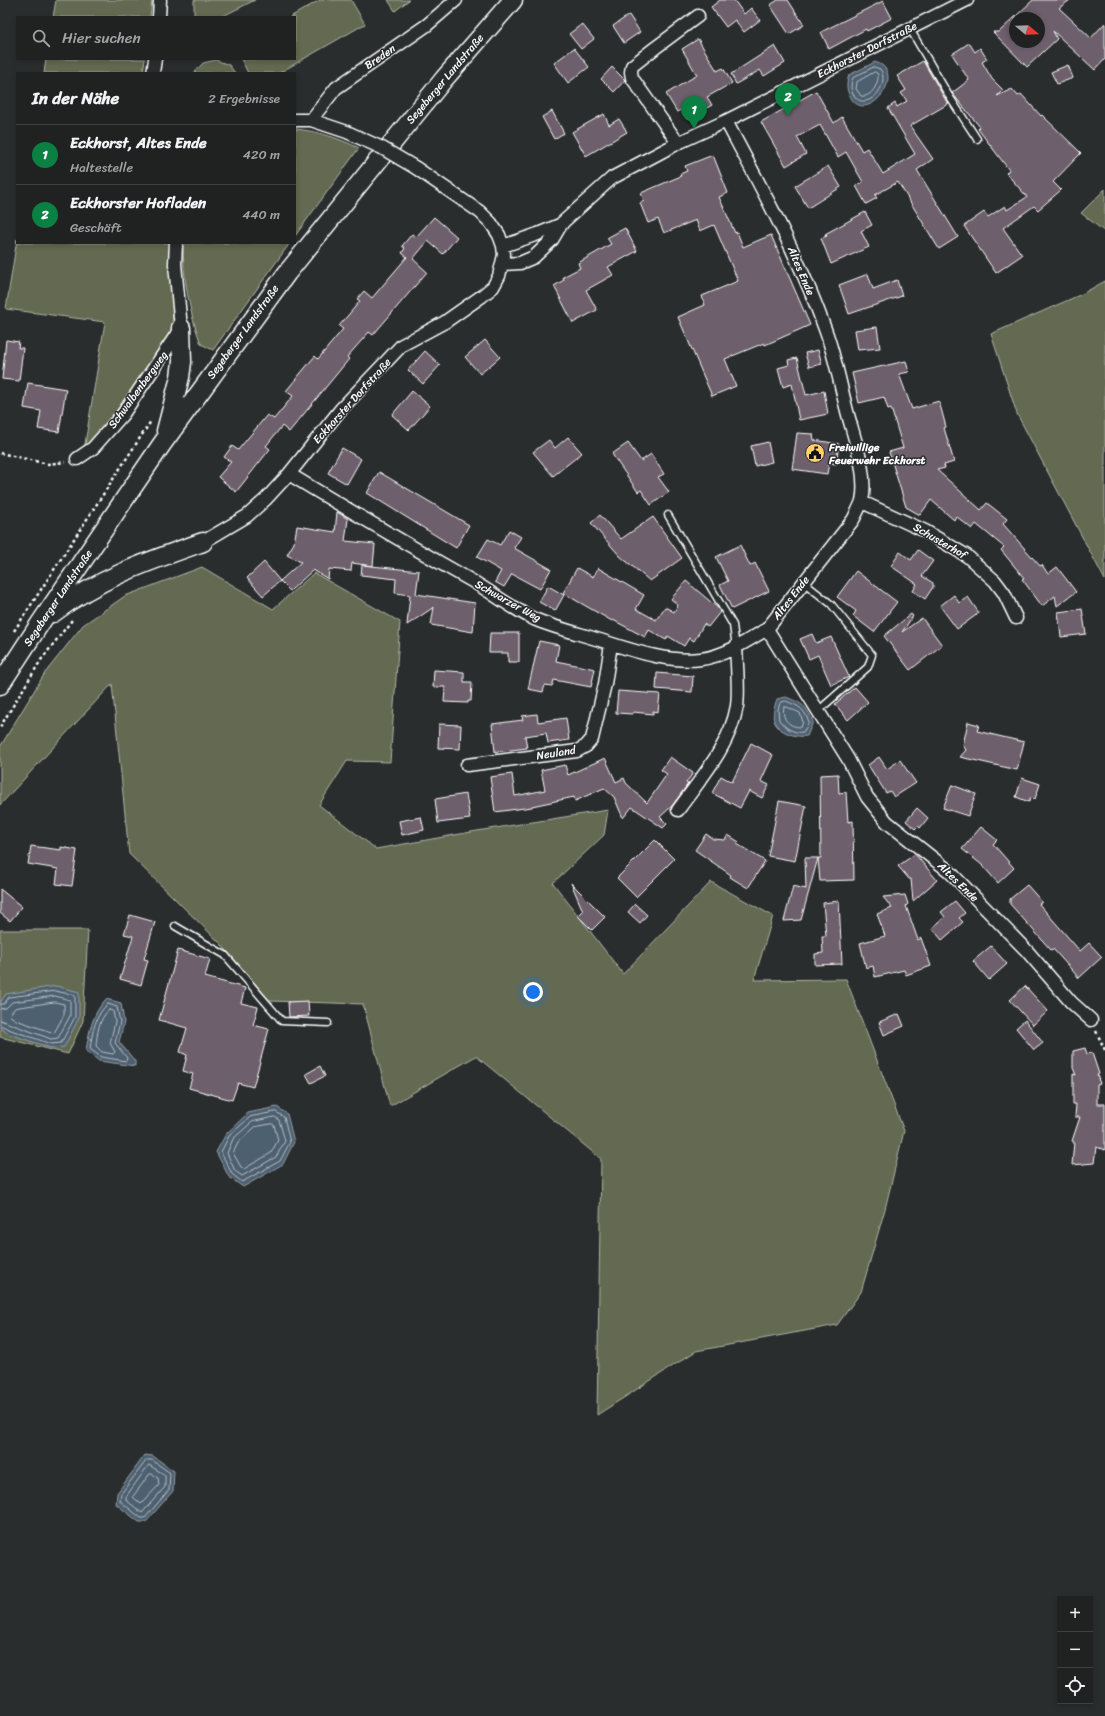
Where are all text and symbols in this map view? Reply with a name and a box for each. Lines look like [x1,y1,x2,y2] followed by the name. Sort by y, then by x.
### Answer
[1009,12,1045,48] north arrow
[16,16,296,60] search box
[814,16,921,83] street label: Eckhorster Dorfstraße
[62,25,141,51] text: Hier suchen
[30,27,52,49] icon: search
[401,29,489,128] street label: Segeberger Landstraße
[360,39,400,75] street label: Breden
[32,83,119,113] text: In der Nähe
[775,83,801,116] pin: 2
[208,87,280,110] text: 2 Ergebnisse
[681,96,707,129] pin: 1
[70,130,207,156] text: Eckhorst, Altes Ende
[42,143,48,166] text: 1
[243,143,280,166] text: 420 m
[70,156,133,179] text: Haltestelle
[70,190,206,216] text: Eckhorster Hofladen
[41,203,49,226] text: 2
[242,203,280,226] text: 440 m
[70,216,122,239] text: Geschäft
[782,243,820,299] street label: Altes Ende
[202,280,284,383] street label: Segeberger Landstraße
[103,347,173,433] street label: Schwalbenbergweg
[308,353,396,448] street label: Eckhorster Dorfstraße
[828,438,926,470] place label: Freiwillige Feuerwehr Eckhorst
[804,442,826,464] public building icon: Freiwillige Feuerwehr Eckhorst
[909,518,972,565] street label: Schusterhof
[18,545,98,650] street label: Segeberger Landstraße
[767,572,815,625] street label: Altes Ende
[471,575,545,627] street label: Schwarzer Weg
[535,740,578,765] street label: Neuland
[932,857,983,907] street label: Altes Ende
[523,982,543,1002] your location
[1057,1596,1093,1704] map controls
[1057,1596,1093,1632] button: +
[1057,1632,1093,1668] button: −
[1057,1668,1093,1704] button: locate

